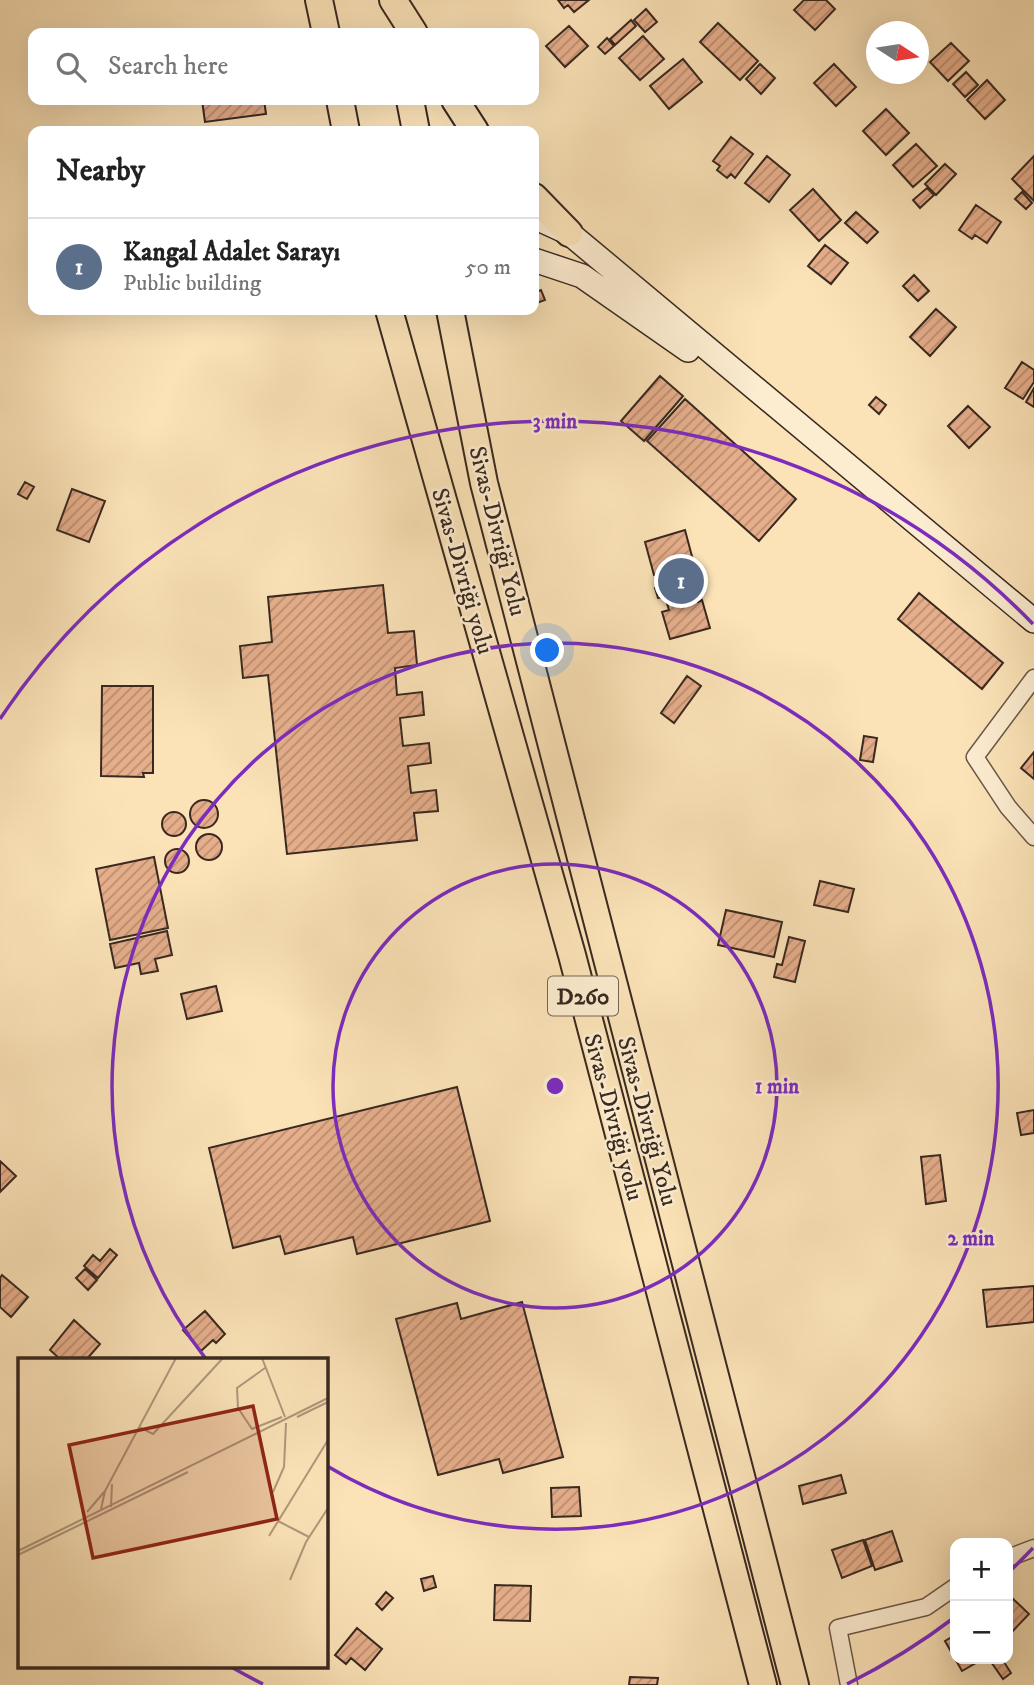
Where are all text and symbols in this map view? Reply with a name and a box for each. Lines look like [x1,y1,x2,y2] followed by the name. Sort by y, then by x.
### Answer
[866,21,929,84] north arrow
[28,28,539,105] search box
[52,48,90,86] icon: search
[108,50,228,83] text: Search here
[56,153,145,190] text: Nearby
[123,236,340,269] text: Kangal Adalet Sarayı
[75,253,83,282] text: 1
[465,253,511,282] text: 50 m
[123,269,261,298] text: Public building
[533,409,578,435] text: 3 min
[461,443,533,619] street label: Sivas-Divriği Yolu
[424,485,500,658] street label: Sivas-Divriği yolu
[658,555,704,607] pin: 1
[530,633,564,667] your location
[548,976,618,1015] road number: D260
[576,1030,650,1204] street label: Sivas-Divriği yolu
[610,1033,684,1209] street label: Sivas-Divriği Yolu
[543,1074,567,1098] centre of rings
[755,1074,800,1100] text: 1 min
[948,1226,996,1252] text: 2 min
[18,1358,327,1668] inset map
[950,1538,1013,1664] map controls
[950,1538,1013,1601] button: +
[950,1601,1013,1664] button: −

